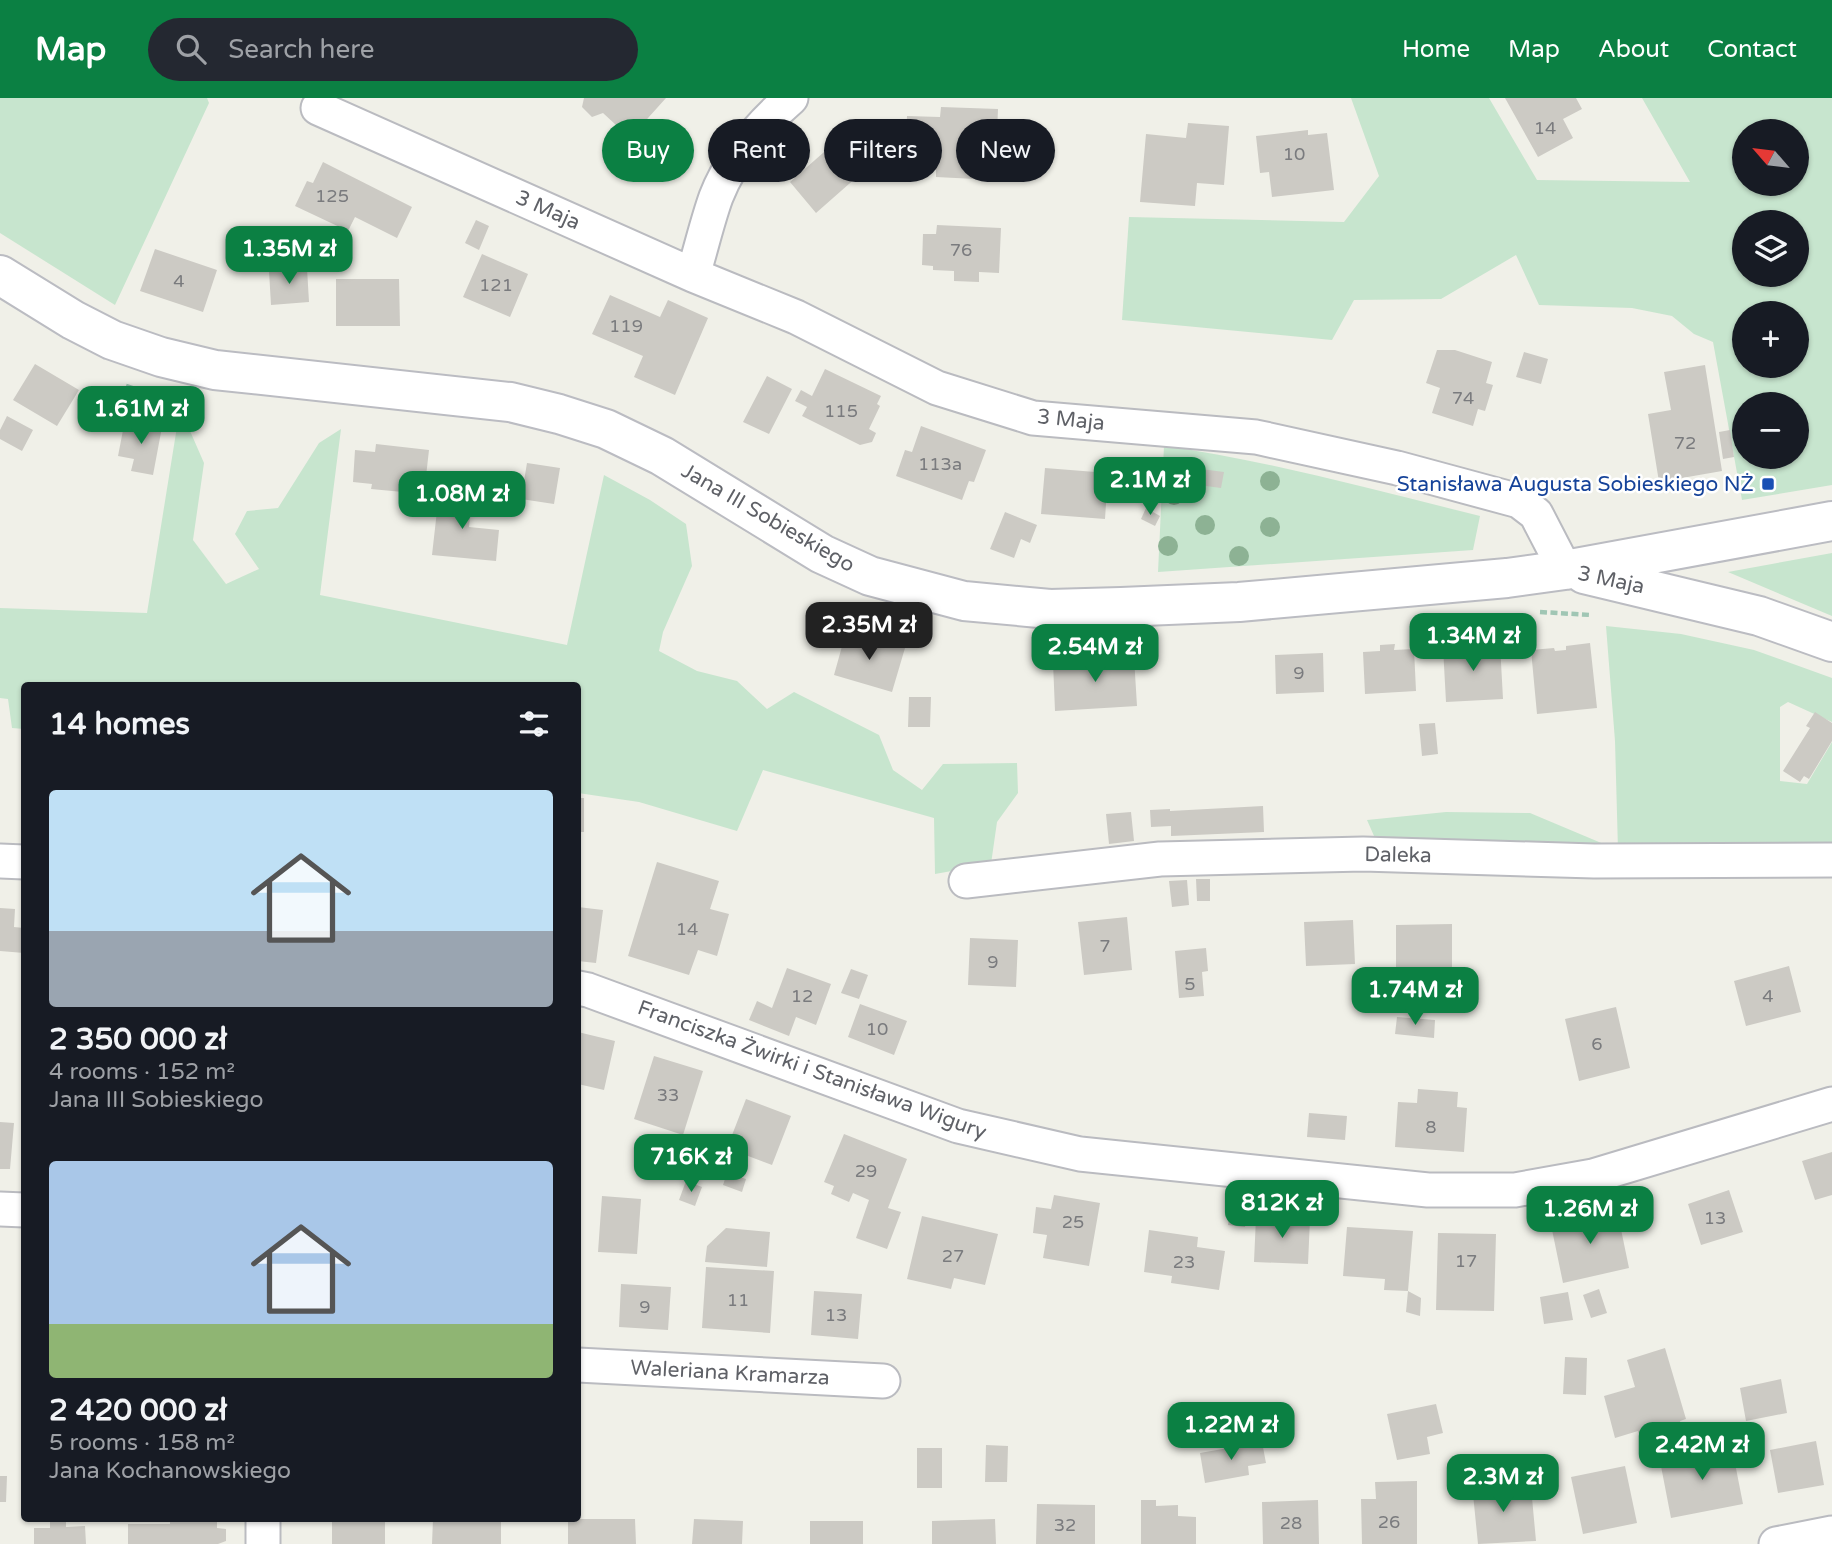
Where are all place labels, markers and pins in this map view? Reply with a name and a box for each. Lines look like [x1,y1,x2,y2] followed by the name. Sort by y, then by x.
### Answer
[217,226,361,286] pin: 1.35M zł
[69,386,213,446] pin: 1.61M zł
[1085,458,1215,517] pin: 2.1M zł
[390,472,534,531] pin: 1.08M zł
[1397,472,1754,497] place label: Stanisława Augusta Sobieskiego NŻ
[1760,476,1776,492] marker: Stanisława Augusta Sobieskiego NŻ
[797,602,941,662] pin: 2.35M zł
[1401,614,1545,673] pin: 1.34M zł
[1023,624,1167,684] pin: 2.54M zł
[1343,968,1487,1027] pin: 1.74M zł
[626,1134,756,1194] pin: 716K zł
[1217,1180,1347,1240] pin: 812K zł
[1518,1186,1662,1246] pin: 1.26M zł
[1159,1402,1303,1462] pin: 1.22M zł
[1630,1422,1774,1482] pin: 2.42M zł
[1438,1454,1568,1514] pin: 2.3M zł

